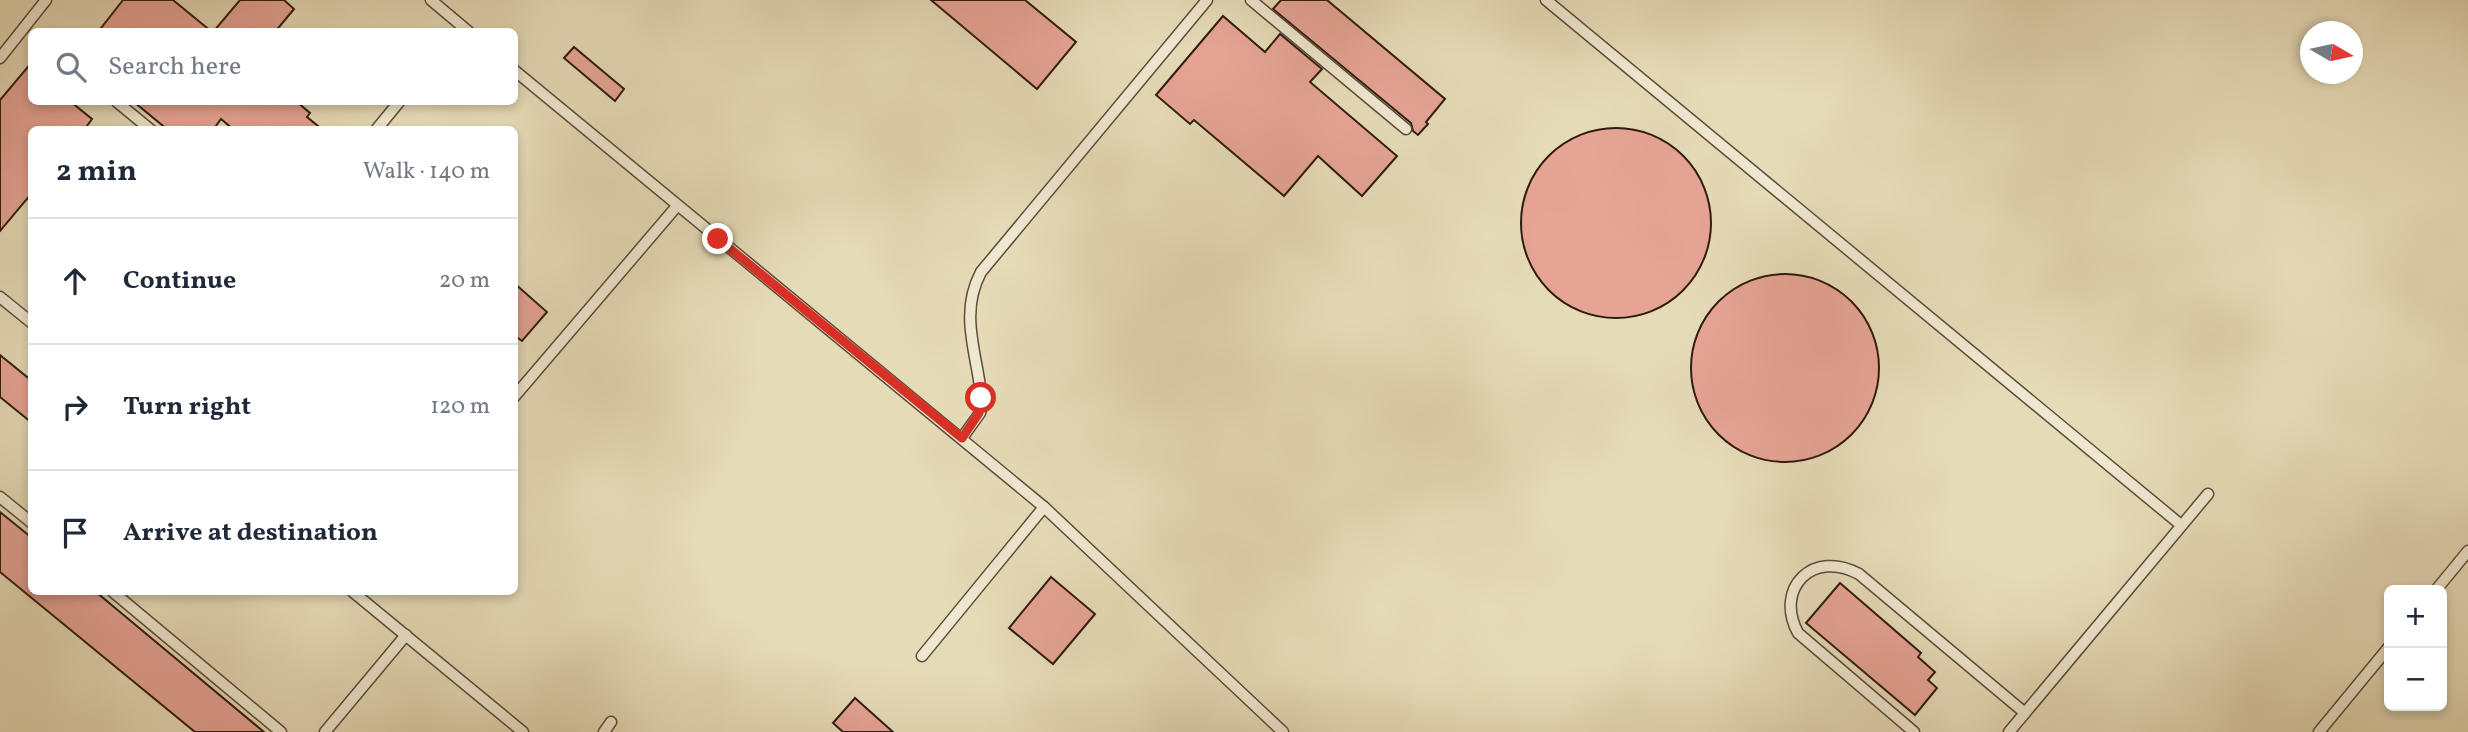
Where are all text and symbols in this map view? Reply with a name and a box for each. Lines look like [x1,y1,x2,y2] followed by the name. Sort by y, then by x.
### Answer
[2300,21,2363,84] north arrow
[28,28,518,105] search box
[52,48,90,86] icon: search
[108,49,241,85] text: Search here
[56,151,137,193] text: 2 min
[363,156,490,188] text: Walk · 140 m
[702,223,733,254] route end
[56,262,94,300] icon: ahead
[123,263,236,299] text: Continue
[439,265,490,297] text: 20 m
[965,382,996,413] route start
[56,388,94,426] icon: right
[123,389,251,425] text: Turn right
[430,391,490,423] text: 120 m
[56,514,94,552] icon: arrive
[123,515,378,551] text: Arrive at destination
[2384,585,2447,711] map controls
[2384,585,2447,648] button: +
[2384,648,2447,711] button: −

